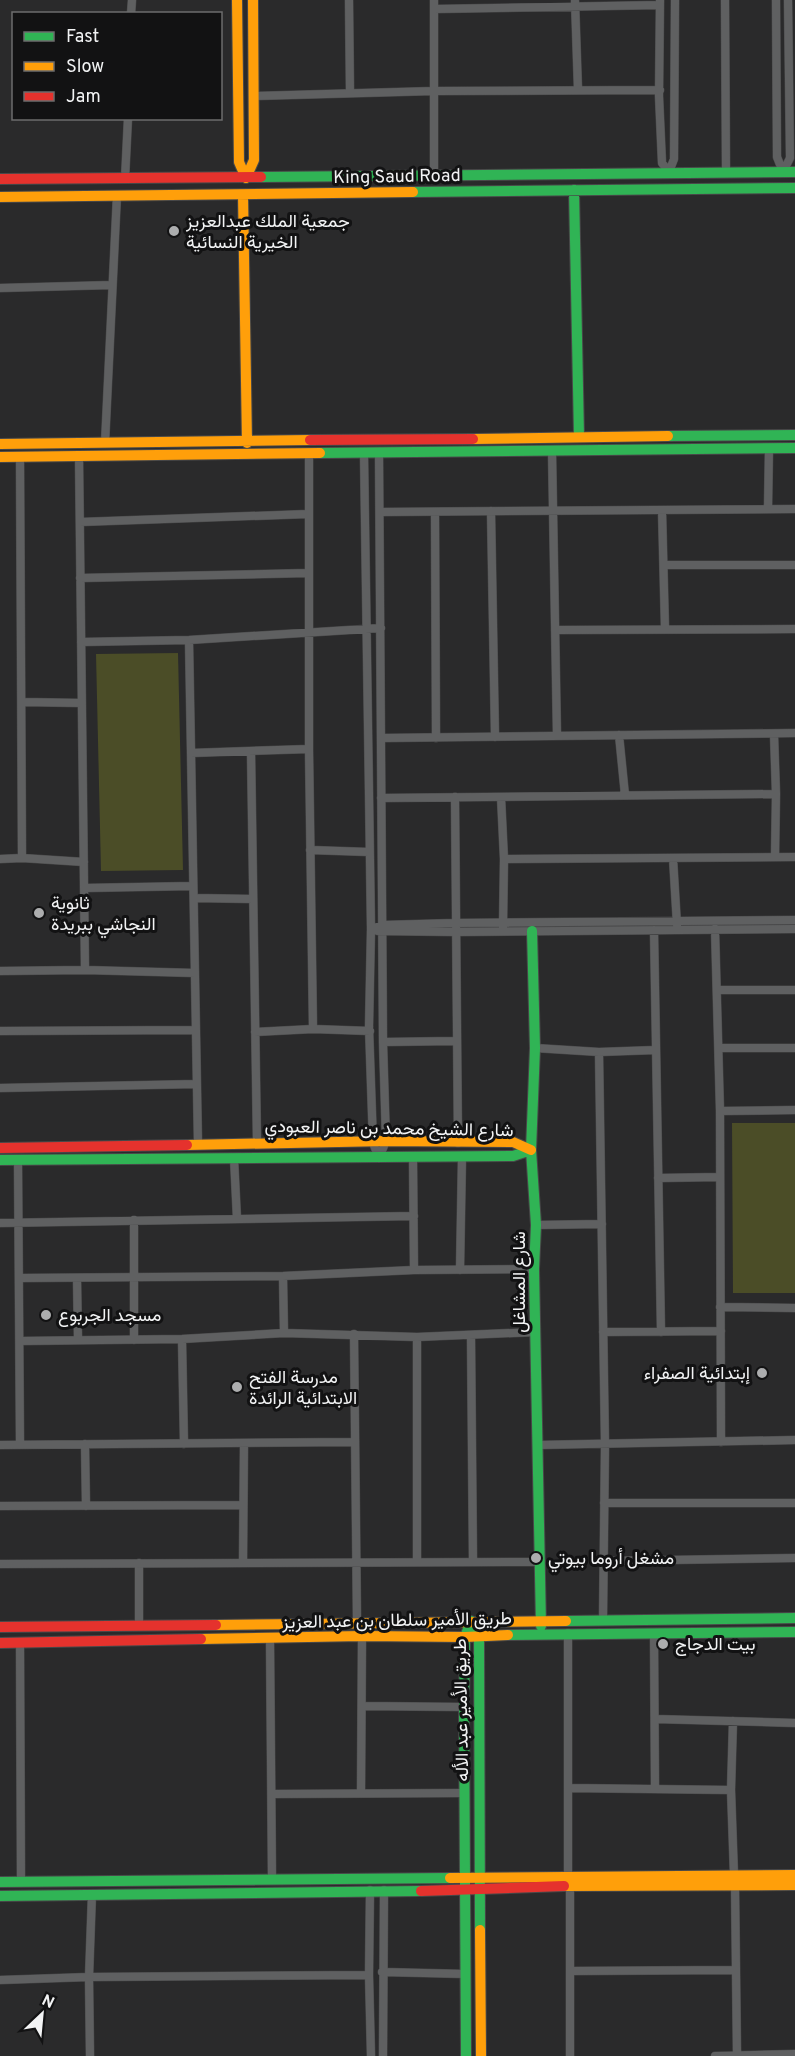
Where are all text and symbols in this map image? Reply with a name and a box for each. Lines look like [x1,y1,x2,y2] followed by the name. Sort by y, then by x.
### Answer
[12,12,222,120] legend
[66,26,99,49] text: Fast
[66,56,104,79] text: Slow
[66,86,101,109] text: Jam
[333,165,461,190] street label: King Saud Road
[185,211,350,255] place label: جمعية الملك عبدالعزيز الخيرية النسائية
[167,224,181,238] marker: جمعية الملك عبدالعزيز الخيرية النسائية
[51,893,156,939] place label: ثانوية النجاشي ببريدة
[32,906,46,920] marker: ثانوية النجاشي ببريدة
[264,1116,514,1145] street label: شارع الشيخ محمد بن ناصر العبودي
[509,1231,532,1333] street label: شارع المشاغل
[58,1305,161,1328] place label: مسجد الجربوع
[39,1308,53,1322] marker: مسجد الجربوع
[644,1363,750,1386] place label: إبتدائية الصفراء
[755,1366,769,1380] marker: إبتدائية الصفراء
[249,1367,357,1411] place label: مدرسة الفتح الابتدائية الرائدة
[230,1380,244,1394] marker: مدرسة الفتح الابتدائية الرائدة
[548,1548,674,1573] place label: مشغل أروما بيوتي
[529,1551,543,1565] marker: مشغل أروما بيوتي
[281,1608,512,1635] street label: طريق الأمير سلطان بن عبد العزيز
[675,1634,756,1657] place label: بيت الدجاج
[656,1637,670,1651] marker: بيت الدجاج
[450,1638,475,1782] street label: طريق الأمير عبد الأله
[12,1984,72,2044] north arrow
[38,1991,57,2014] text: N

